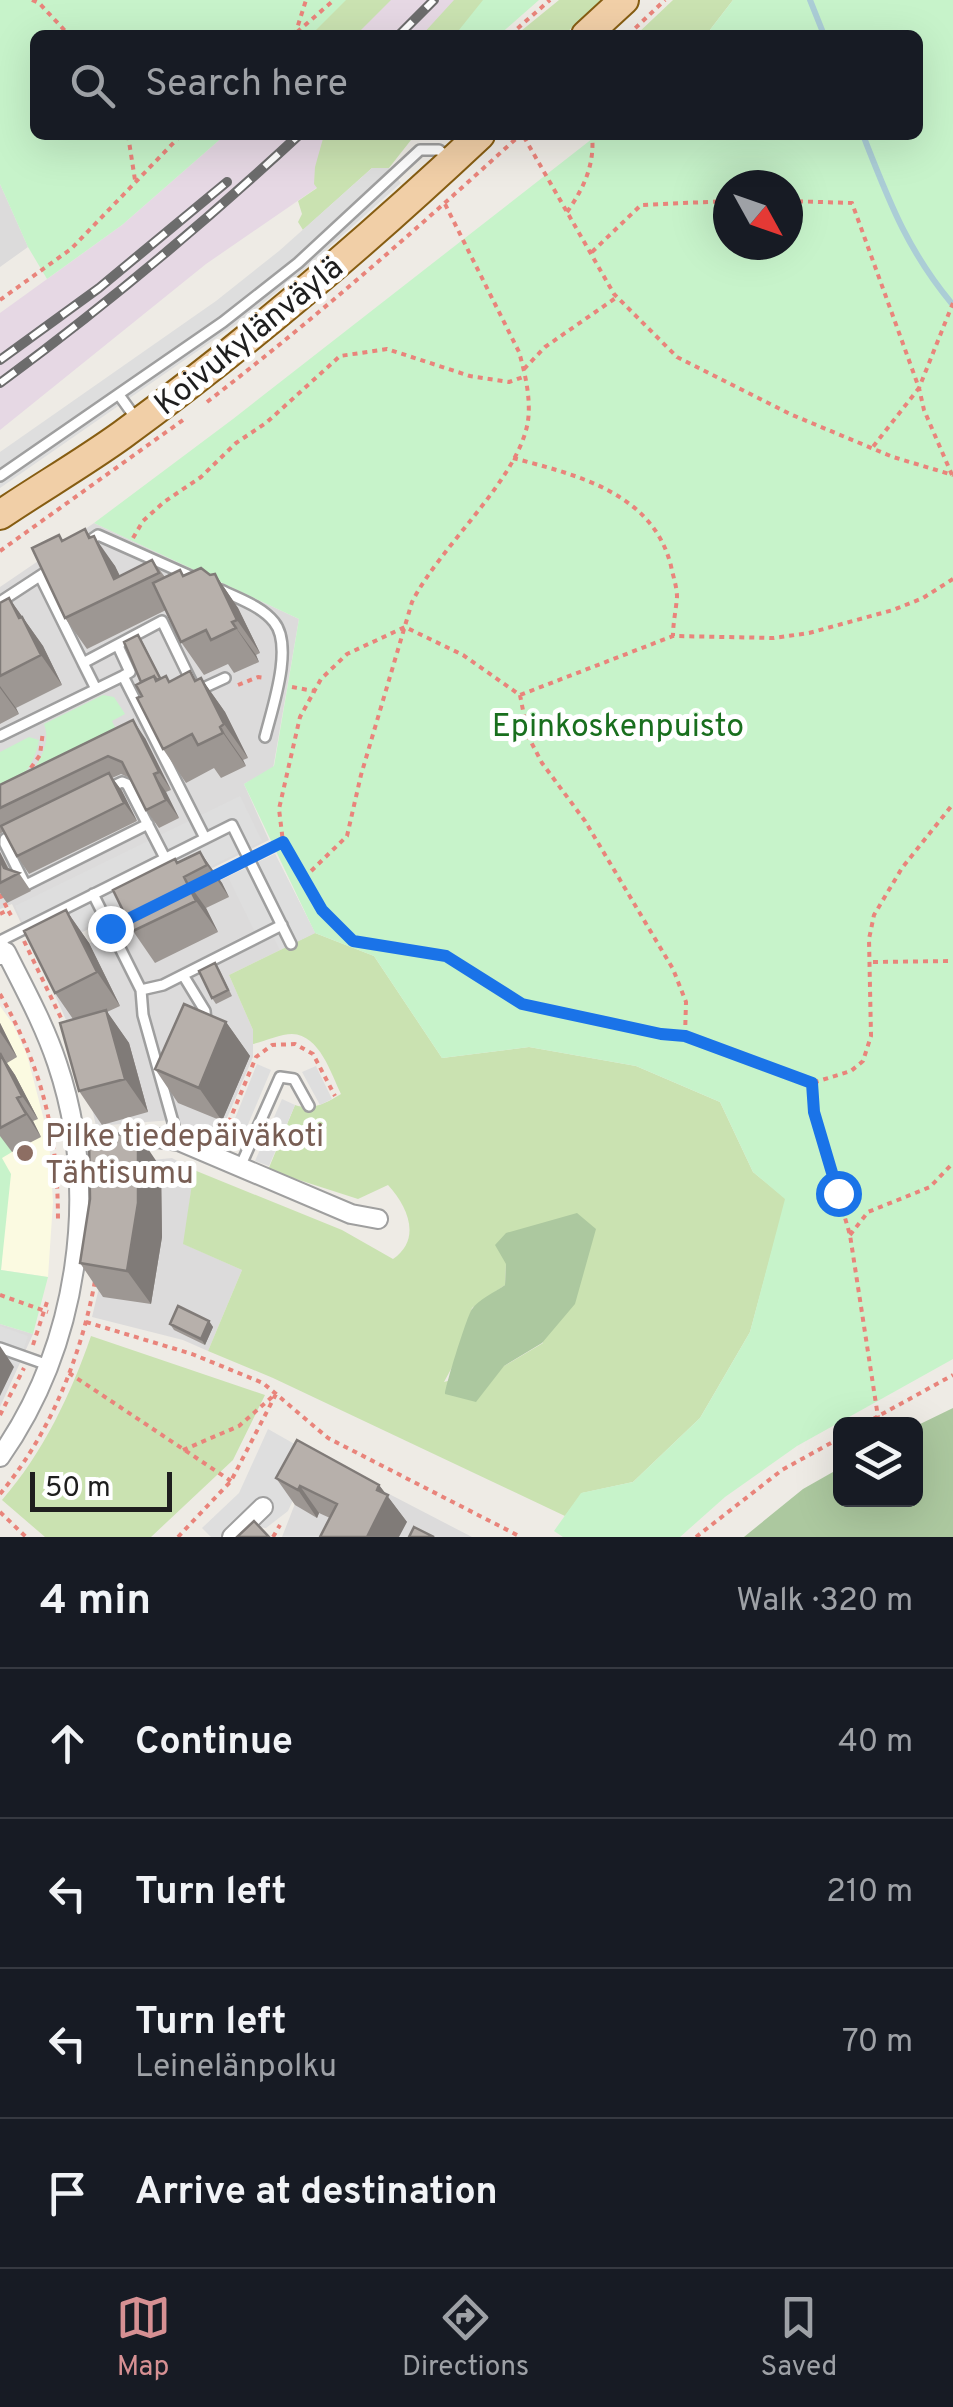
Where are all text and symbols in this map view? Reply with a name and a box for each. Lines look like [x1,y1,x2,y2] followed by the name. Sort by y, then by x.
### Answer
[30,30,923,140] search box
[65,58,120,113] icon: search
[145,61,348,110] text: Search here
[713,170,803,260] north arrow
[147,249,352,426] street label: Koivukylänväylä
[492,708,744,748] park label: Epinkoskenpuisto
[88,906,134,952] route end
[45,1118,324,1195] place label: Pilke tiedepäiväkoti Tähtisumu
[14,1142,36,1164] marker: Pilke tiedepäiväkoti Tähtisumu
[816,1171,862,1217] route start
[833,1417,923,1507] map controls
[833,1417,923,1507] button: layers
[30,1467,172,1512] scale bar
[45,1471,111,1507] text: 50 m
[40,1576,151,1629] text: 4 min
[736,1582,913,1622] text: Walk · 320 m
[40,1716,95,1771] icon: ahead
[135,1719,293,1768] text: Continue
[838,1723,913,1763] text: 40 m
[40,1866,95,1921] icon: left
[135,1869,287,1918] text: Turn left
[826,1873,913,1913] text: 210 m
[135,1999,287,2048] text: Turn left
[40,2016,95,2071] icon: left
[842,2023,913,2063] text: 70 m
[135,2048,337,2088] text: Leinelänpolku
[40,2166,95,2221] icon: arrive
[135,2169,498,2218] text: Arrive at destination
[116,2290,171,2386] tab: Map
[402,2290,529,2386] tab: Directions
[760,2290,837,2386] tab: Saved

